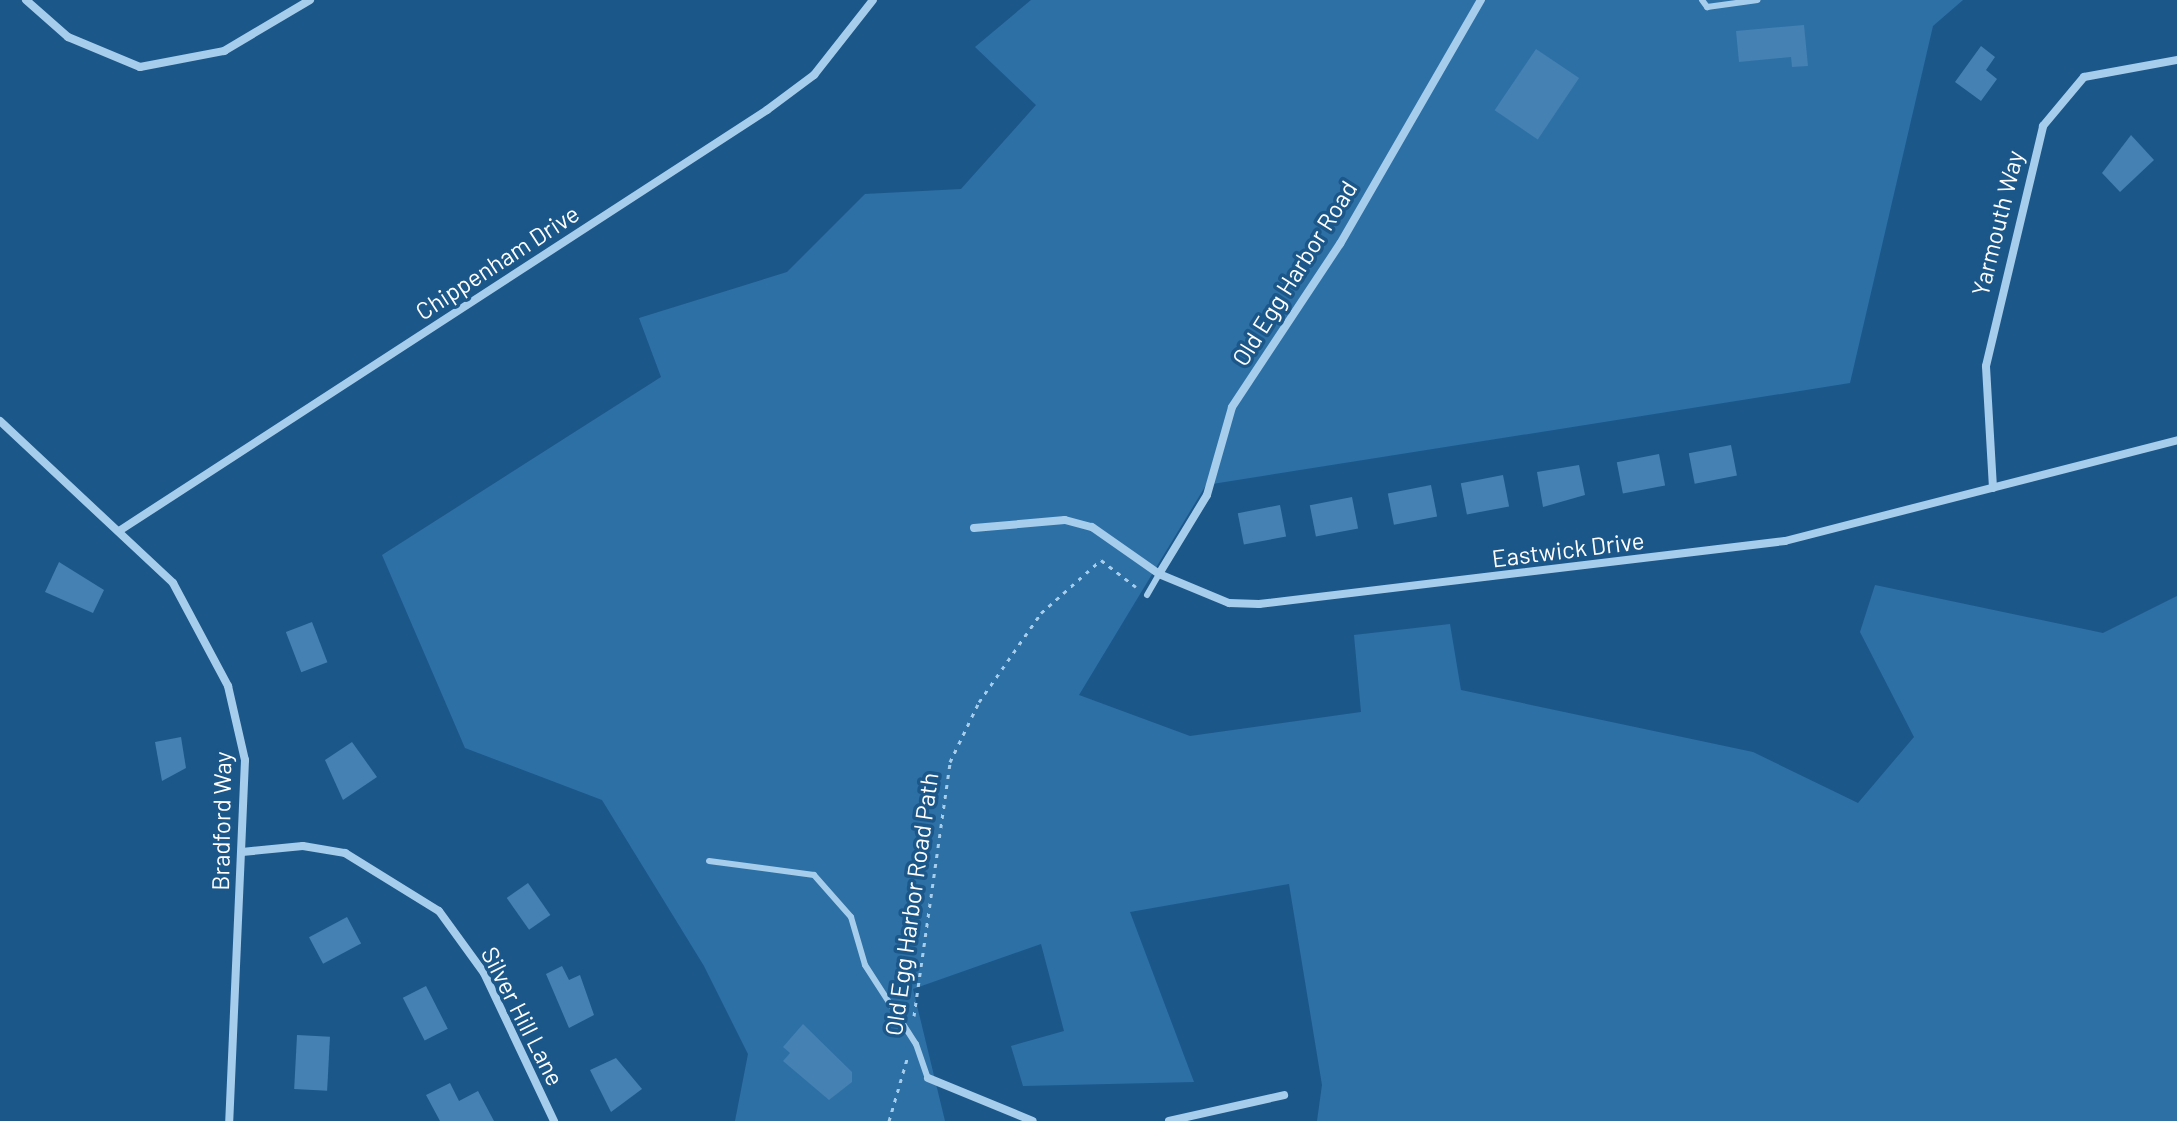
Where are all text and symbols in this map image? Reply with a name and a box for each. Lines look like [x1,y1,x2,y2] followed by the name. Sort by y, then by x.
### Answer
[1965,147,2029,299] street label: Yarmouth Way
[1225,175,1363,371] street label: Old Egg Harbor Road
[410,198,584,326] street label: Chippenham Drive
[1490,525,1646,573] street label: Eastwick Drive
[205,751,237,891] street label: Bradford Way
[878,771,944,1037] street label: Old Egg Harbor Road Path
[476,942,570,1090] street label: Silver Hill Lane

